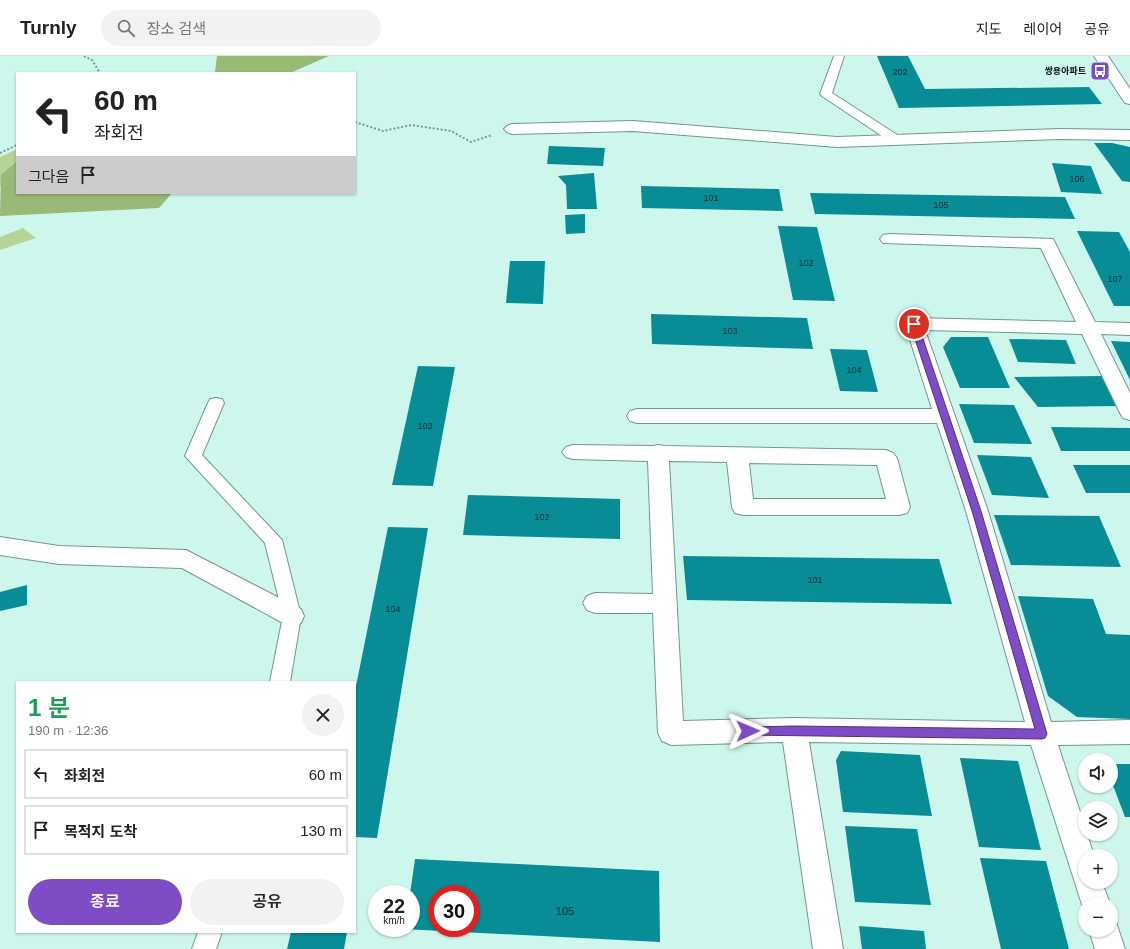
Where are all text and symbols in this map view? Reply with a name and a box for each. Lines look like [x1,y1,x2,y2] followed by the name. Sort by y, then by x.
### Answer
[101,10,381,46] search box
[20,17,77,38] text: Turnly
[115,17,137,39] icon: search
[147,20,206,37] text: 장소 검색
[976,21,1002,37] text: 지도
[1024,21,1062,37] text: 레이어
[1084,21,1110,37] text: 공유
[1089,60,1111,82] bus stop icon: 쌍용아파트
[1045,66,1086,76] place label: 쌍용아파트
[892,67,908,77] house number: 202
[94,85,158,116] text: 60 m
[28,88,80,140] icon: left
[94,123,144,143] text: 좌회전
[77,164,99,186] icon: arrive
[28,168,69,185] text: 그다음
[1069,174,1085,184] house number: 106
[703,193,719,203] house number: 101
[933,200,949,210] house number: 105
[798,258,814,268] house number: 102
[1107,274,1123,284] house number: 107
[897,307,931,341] pin
[903,313,925,335] icon: arrive
[722,326,738,336] house number: 103
[846,365,862,375] house number: 104
[417,421,433,431] house number: 103
[534,512,550,522] house number: 102
[807,575,823,585] house number: 101
[385,604,401,614] house number: 104
[28,694,70,721] text: 1 분
[302,694,344,736] button: close
[727,710,769,752] position arrow
[28,723,108,738] text: 190 m · 12:36
[1078,753,1118,937] map controls
[1078,753,1118,793] button: sound
[30,763,52,785] icon: left
[309,766,342,783] text: 60 m
[64,767,105,784] text: 좌회전
[1078,801,1118,841] button: layers
[30,819,52,841] icon: arrive
[300,822,342,839] text: 130 m
[64,823,137,840] text: 목적지 도착
[1078,849,1118,889] button: +
[28,879,182,925] button: 종료
[190,879,344,925] button: 공유
[428,885,480,937] speed limit sign: 30
[383,895,405,917] text: 22
[1078,897,1118,937] button: −
[556,905,574,917] house number: 105
[383,915,405,926] text: km/h

